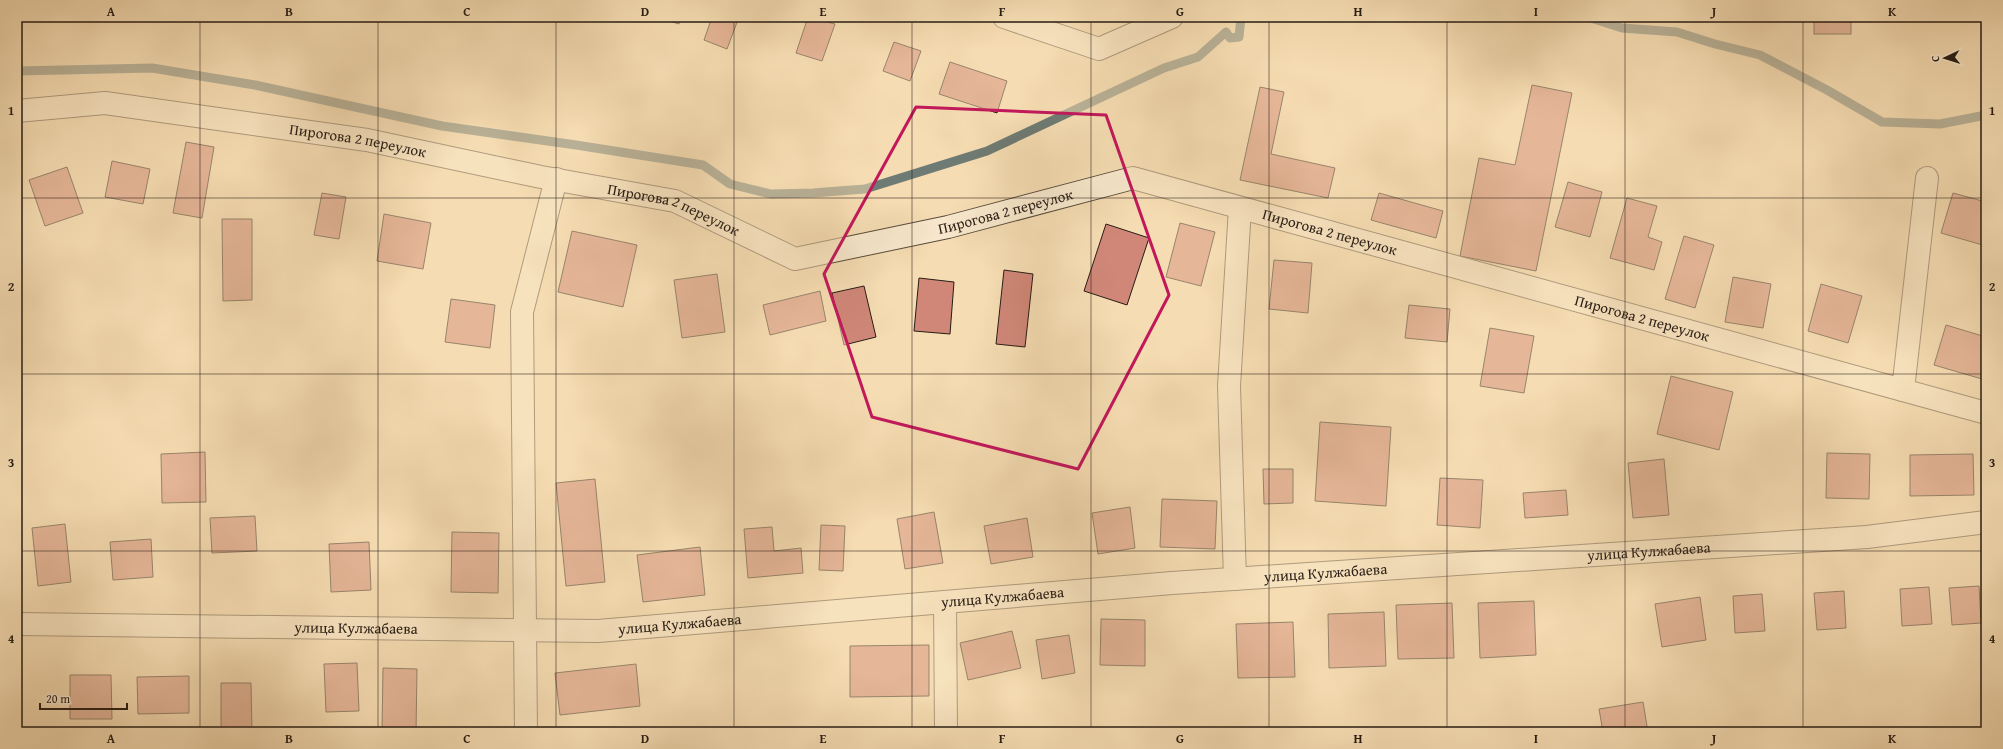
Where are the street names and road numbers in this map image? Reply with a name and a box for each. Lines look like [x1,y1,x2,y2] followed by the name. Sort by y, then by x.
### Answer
[288,118,429,162] street label: Пирогова 2 переулок
[606,178,743,241] street label: Пирогова 2 переулок
[936,183,1075,239] street label: Пирогова 2 переулок
[1260,203,1400,260] street label: Пирогова 2 переулок
[1573,289,1712,346] street label: Пирогова 2 переулок
[1586,536,1712,566] street label: улица Кулжабаева
[1262,558,1389,587] street label: улица Кулжабаева
[939,581,1066,612] street label: улица Кулжабаева
[616,608,743,639] street label: улица Кулжабаева
[293,616,419,639] street label: улица Кулжабаева

